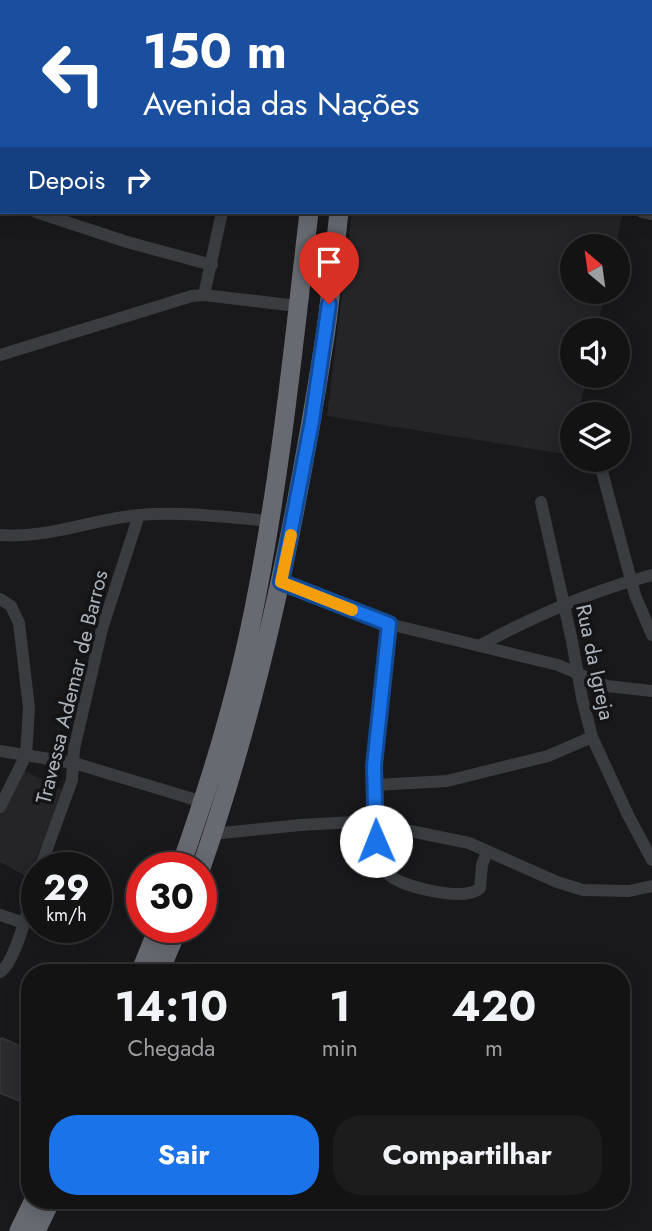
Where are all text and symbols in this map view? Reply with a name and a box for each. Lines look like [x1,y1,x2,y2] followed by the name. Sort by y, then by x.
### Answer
[143,16,287,86] text: 150 m
[28,28,119,119] icon: left
[143,81,419,127] text: Avenida das Nações
[28,161,105,199] text: Depois
[119,161,157,199] icon: right
[299,232,359,304] pin
[560,234,630,304] north arrow
[560,234,630,472] map controls
[310,243,348,281] icon: arrive
[560,318,630,388] button: sound
[560,402,630,472] button: layers
[28,567,116,807] street label: Travessa Ademar de Barros
[568,601,622,723] street label: Rua da Igreja
[339,804,413,878] position arrow
[126,852,217,943] speed limit sign: 30
[43,863,90,913] text: 29
[46,902,87,928] text: km/h
[115,976,228,1037] text: 14:10
[329,976,351,1037] text: 1
[452,976,536,1037] text: 420
[127,1031,215,1065] text: Chegada
[322,1031,358,1065] text: min
[485,1031,503,1065] text: m
[49,1115,319,1195] button: Sair
[333,1115,602,1195] button: Compartilhar

